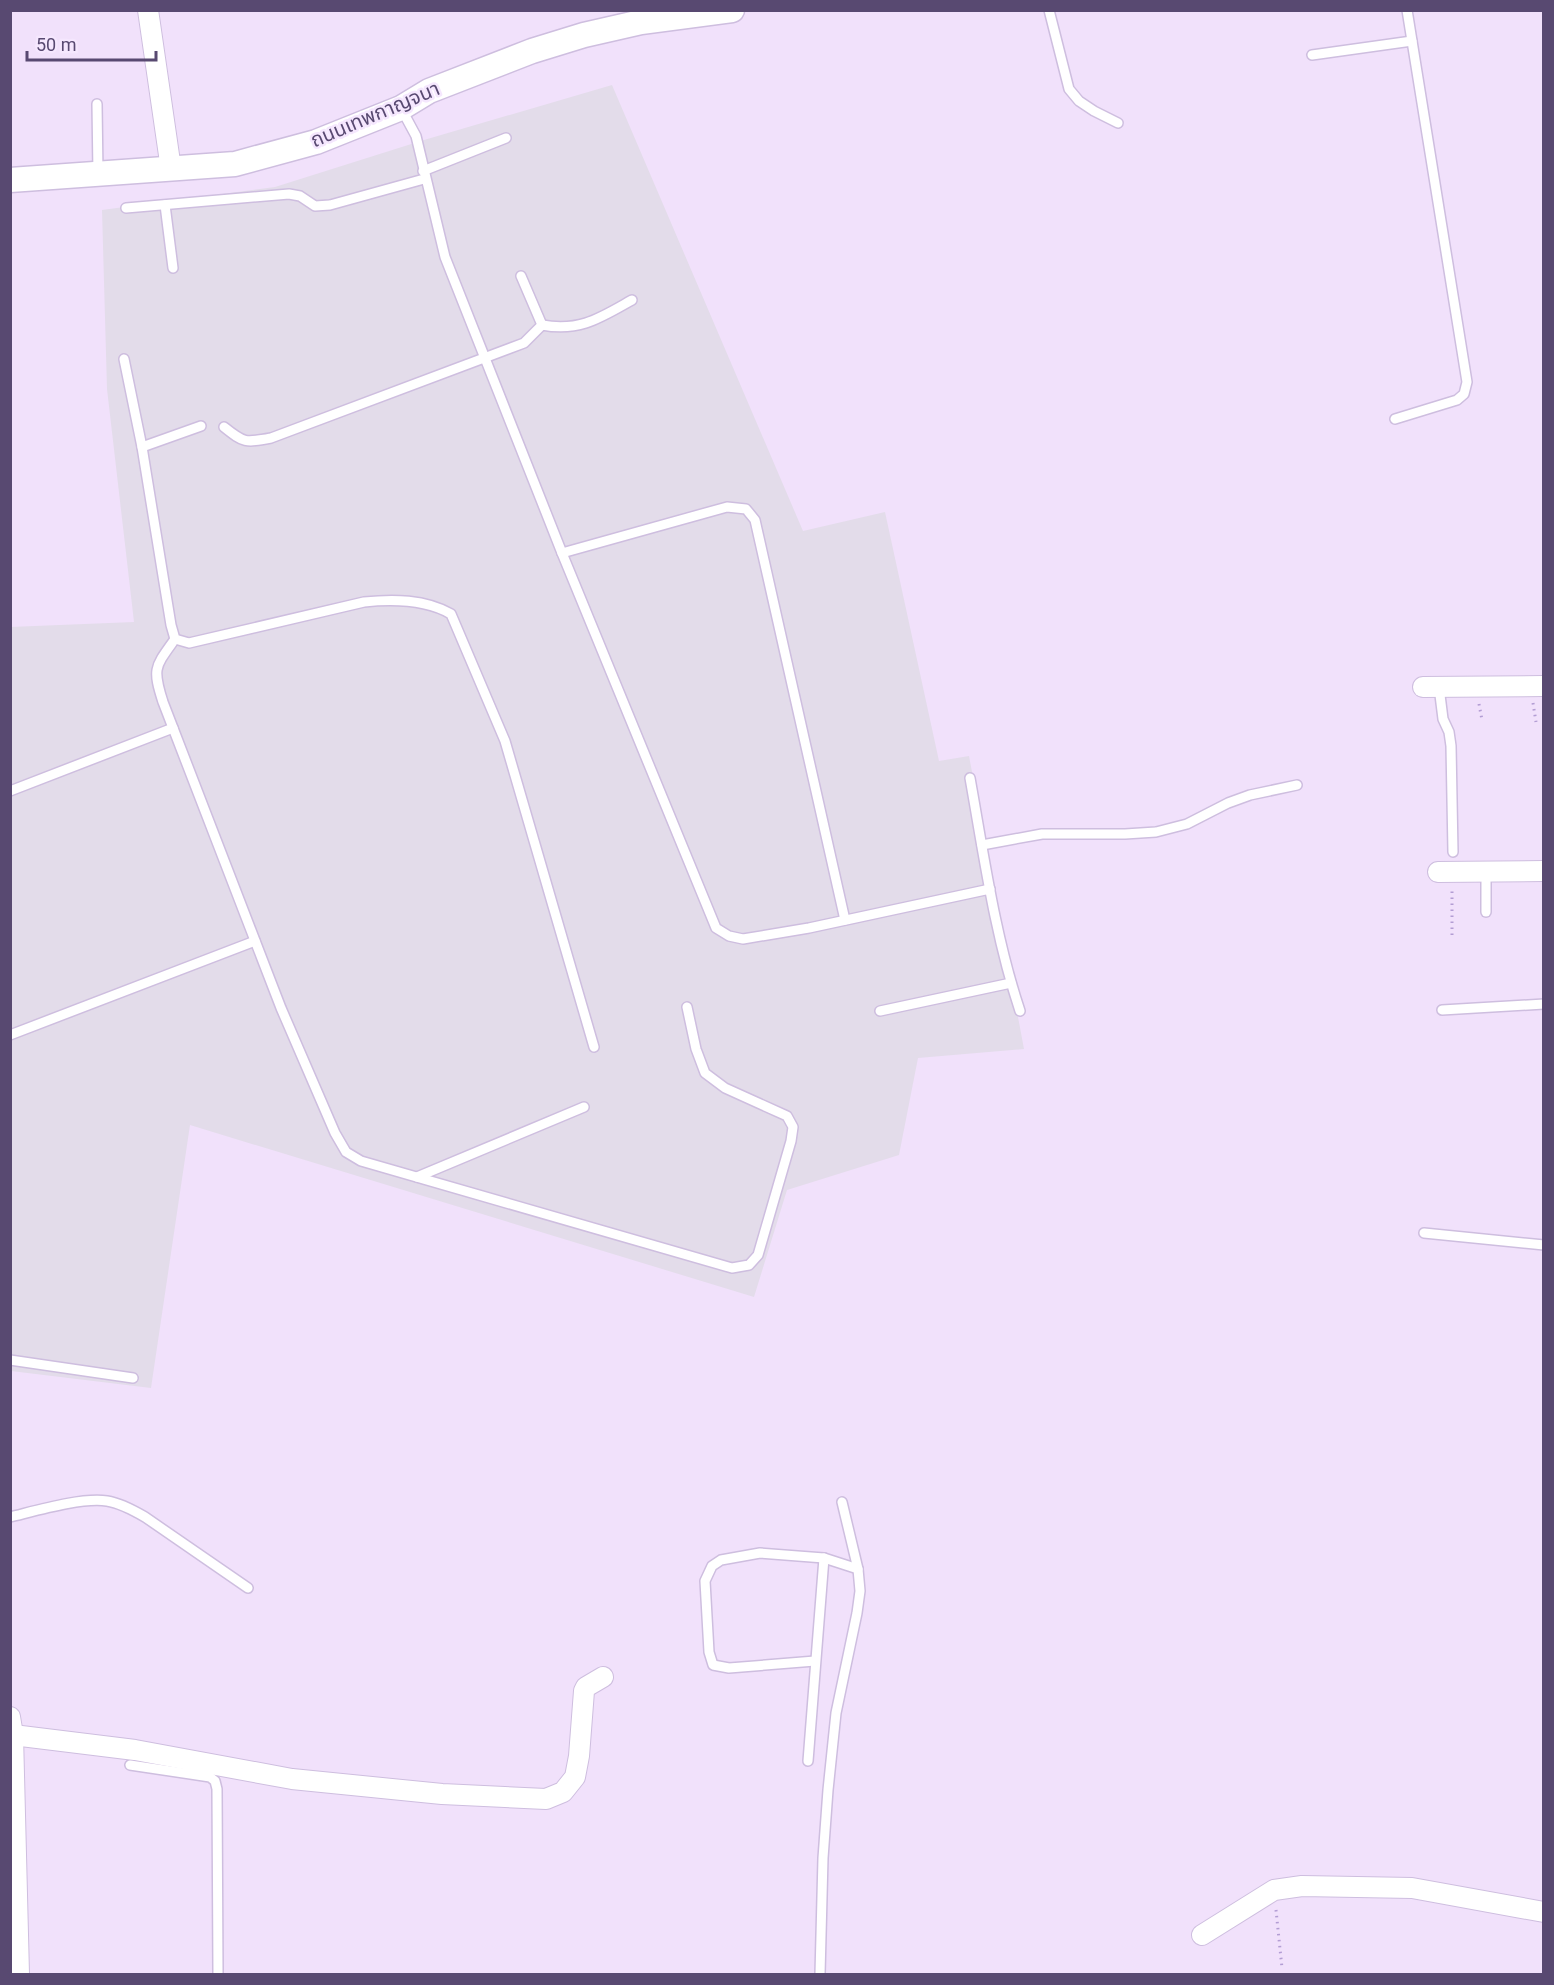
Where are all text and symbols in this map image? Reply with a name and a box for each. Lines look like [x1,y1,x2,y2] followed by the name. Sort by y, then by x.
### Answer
[27,24,156,62] scale bar
[36,34,76,55] text: 50 m
[307,76,443,152] street label: ถนนเทพกาญจนา

